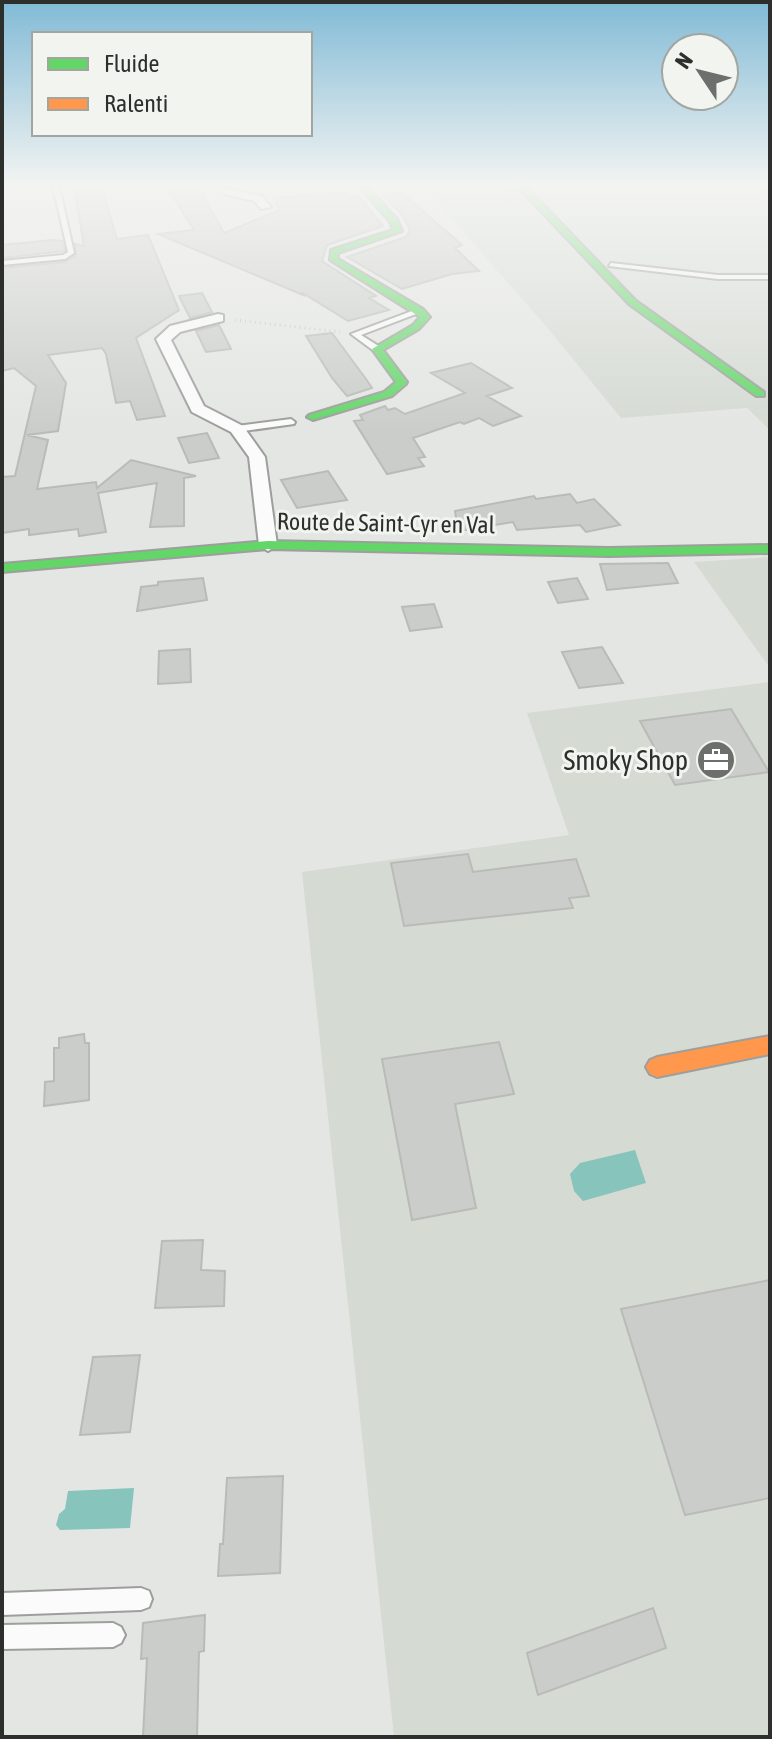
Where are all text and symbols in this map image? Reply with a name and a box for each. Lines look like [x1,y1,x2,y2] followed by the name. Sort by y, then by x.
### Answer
[32,32,312,136] legend
[660,32,740,112] north arrow
[669,48,698,73] text: N
[104,50,159,77] text: Fluide
[104,90,168,117] text: Ralenti
[277,508,496,538] street label: Route de Saint-Cyr en Val
[695,739,737,781] office icon: Smoky Shop
[563,744,688,776] place label: Smoky Shop

